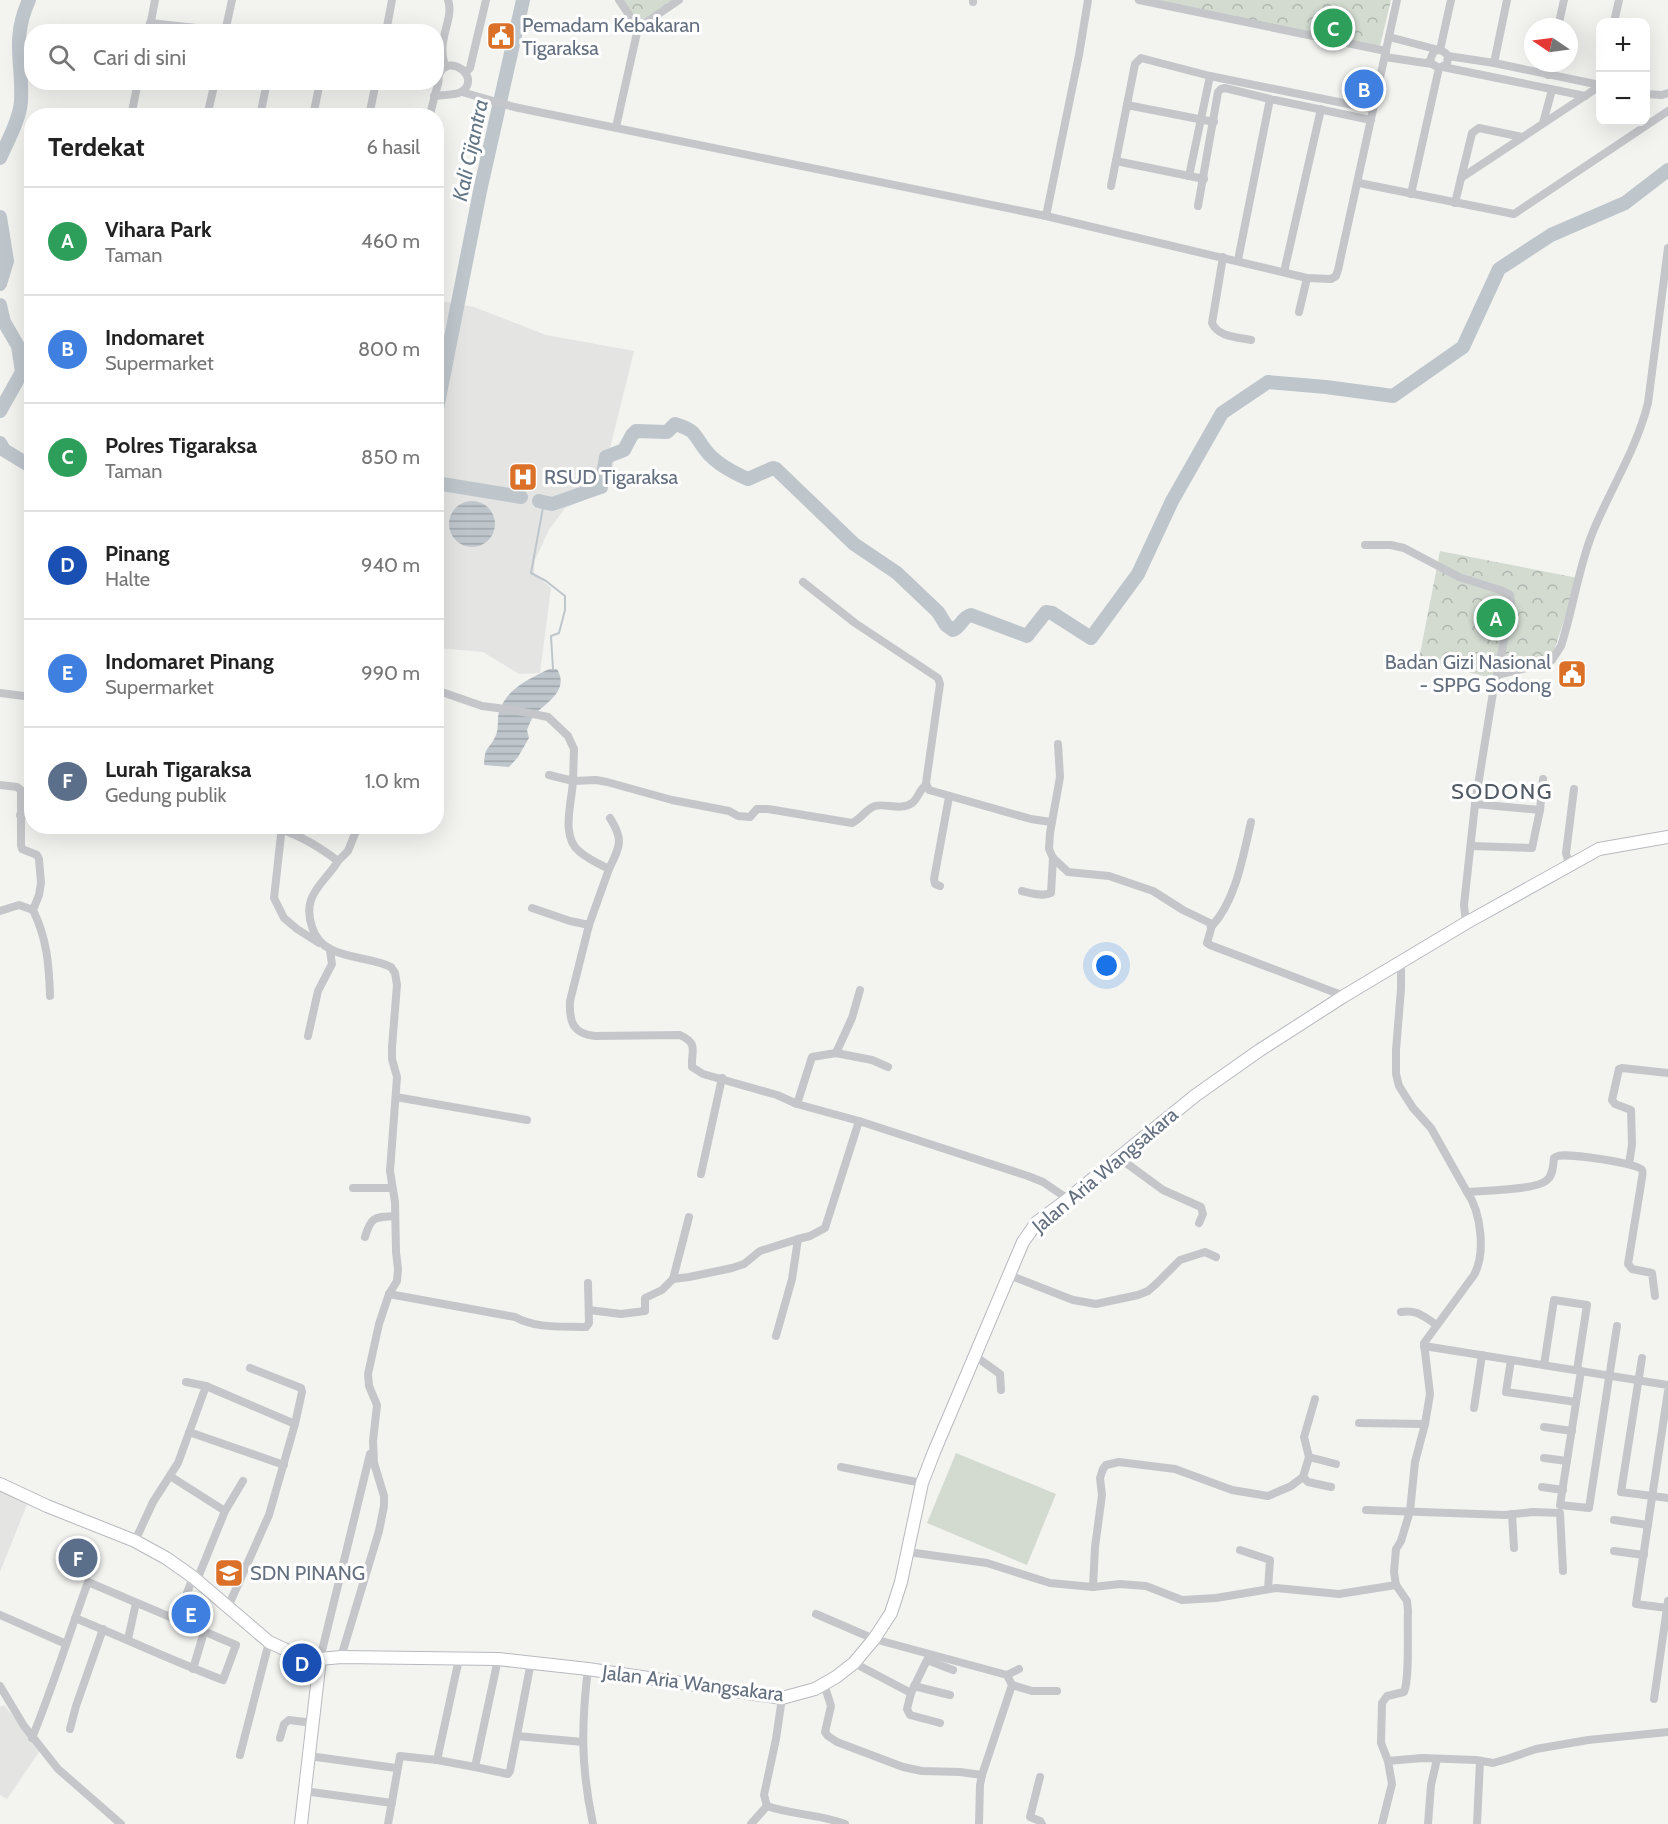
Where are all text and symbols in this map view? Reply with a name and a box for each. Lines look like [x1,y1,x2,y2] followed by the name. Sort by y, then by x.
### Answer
[1314,6,1352,51] pin: C
[522,13,700,60] place label: Pemadam Kebakaran Tigaraksa
[1524,18,1578,72] north arrow
[1596,18,1650,126] map controls
[1596,18,1650,72] button: +
[485,20,517,52] public building icon: Pemadam Kebakaran Tigaraksa
[24,24,444,90] search box
[45,41,78,74] icon: search
[93,44,186,71] text: Cari di sini
[1344,66,1384,112] pin: B
[1596,72,1650,126] button: −
[447,97,494,204] water label: Kali Cijantra
[48,131,145,163] text: Terdekat
[366,135,420,159] text: 6 hasil
[105,216,212,243] text: Vihara Park
[61,229,74,253] text: A
[361,229,420,253] text: 460 m
[105,243,162,267] text: Taman
[105,324,204,351] text: Indomaret
[61,337,74,361] text: B
[358,337,420,361] text: 800 m
[105,351,214,375] text: Supermarket
[105,432,257,459] text: Polres Tigaraksa
[61,445,74,469] text: C
[361,445,420,469] text: 850 m
[105,459,162,483] text: Taman
[507,461,539,493] hospital icon: RSUD Tigaraksa
[544,465,679,489] place label: RSUD Tigaraksa
[105,540,170,567] text: Pinang
[60,553,75,577] text: D
[361,553,420,577] text: 940 m
[105,567,150,591] text: Halte
[1476,596,1516,640] pin: A
[105,648,274,675] text: Indomaret Pinang
[1385,650,1552,697] place label: Badan Gizi Nasional - SPPG Sodong
[1556,658,1588,690] public building icon: Badan Gizi Nasional - SPPG Sodong
[62,661,73,685] text: E
[361,661,420,685] text: 990 m
[105,675,214,699] text: Supermarket
[105,756,251,783] text: Lurah Tigaraksa
[62,769,73,793] text: F
[365,769,420,793] text: 1.0 km
[1451,778,1553,805] district label: SODONG
[105,783,226,807] text: Gedung publik
[1092,951,1121,980] your location
[1027,1102,1183,1238] street label: Jalan Aria Wangsakara
[58,1536,98,1580] pin: F
[213,1557,245,1589] school or university icon: SDN PINANG
[250,1561,365,1585] place label: SDN PINANG
[172,1592,210,1636] pin: E
[282,1640,322,1686] pin: D
[600,1660,785,1706] street label: Jalan Aria Wangsakara

